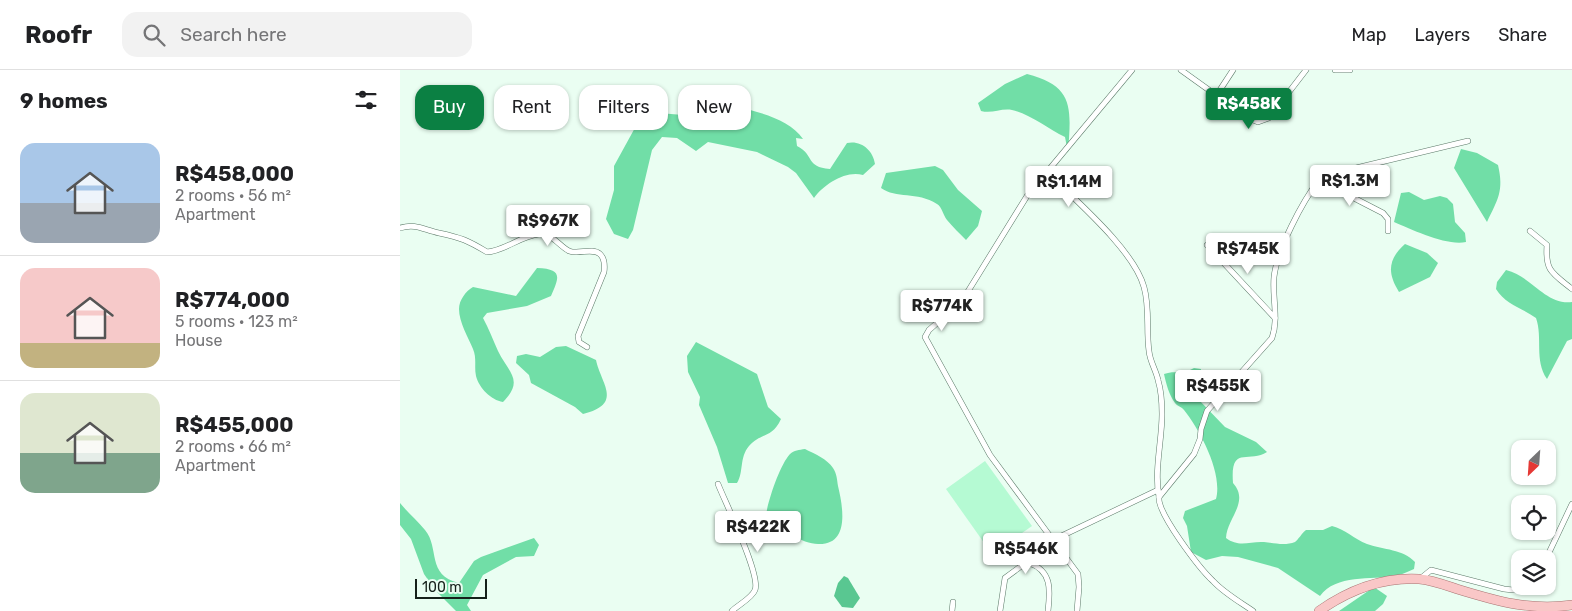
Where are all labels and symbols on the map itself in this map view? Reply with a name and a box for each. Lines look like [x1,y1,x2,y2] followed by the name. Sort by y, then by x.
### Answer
[1208,88,1290,130] pin: R$458K
[1309,164,1391,207] pin: R$1.3M
[1023,166,1115,208] pin: R$1.14M
[507,204,589,247] pin: R$967K
[1207,232,1289,275] pin: R$745K
[901,290,983,332] pin: R$774K
[1177,370,1259,412] pin: R$455K
[1511,440,1556,485] north arrow
[717,510,799,553] pin: R$422K
[985,532,1067,575] pin: R$546K
[415,576,488,599] scale bar

